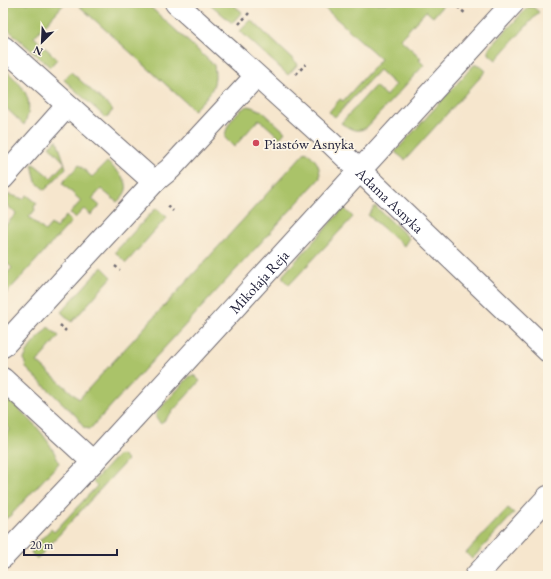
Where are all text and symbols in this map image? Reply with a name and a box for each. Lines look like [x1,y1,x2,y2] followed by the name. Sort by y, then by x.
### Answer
[22,22,62,62] north arrow
[31,43,45,59] text: N
[264,134,354,153] place label: Piastów Asnyka
[251,138,261,148] marker: Piastów Asnyka
[352,162,428,237] street label: Adama Asnyka
[225,245,292,317] street label: Mikołaja Reja
[24,531,117,557] scale bar
[30,537,54,553] text: 20 m

